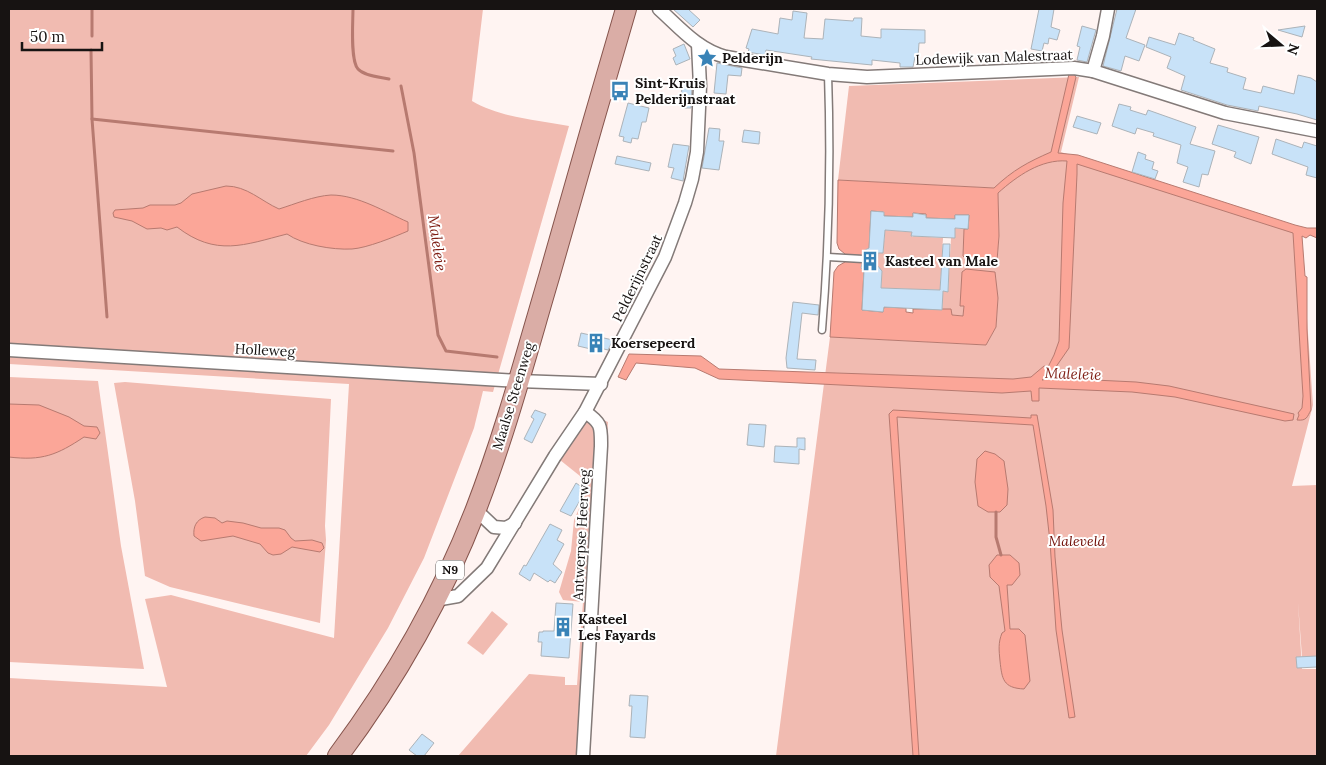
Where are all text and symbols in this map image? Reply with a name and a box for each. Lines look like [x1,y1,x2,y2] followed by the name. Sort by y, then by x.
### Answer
[22,20,102,52] scale bar
[1256,20,1306,70] north arrow
[30,27,65,46] text: 50 m
[1283,41,1304,57] text: N
[915,45,1074,69] street label: Lodewijk van Malestraat
[696,47,718,69] place icon: Pelderijn
[722,49,783,67] place label: Pelderijn
[635,74,736,108] place label: Sint-Kruis Pelderijnstraat
[609,80,631,102] bus stop icon: Sint-Kruis Pelderijnstraat
[424,214,451,272] water label: Maleleie
[608,231,666,325] street label: Pelderijnstraat
[859,250,881,272] building icon: Kasteel van Male
[885,252,999,270] place label: Kasteel van Male
[585,332,607,354] building icon: Koersepeerd
[611,334,695,352] place label: Koersepeerd
[234,339,296,361] street label: Holleweg
[488,340,538,452] street label: Maalse Steenweg
[1044,363,1102,384] water label: Maleleie
[569,468,593,602] street label: Antwerpse Heerweg
[1049,532,1106,550] park label: Maleveld
[436,560,464,580] road number: N9
[578,610,656,644] place label: Kasteel Les Fayards
[552,616,574,638] building icon: Kasteel Les Fayards

